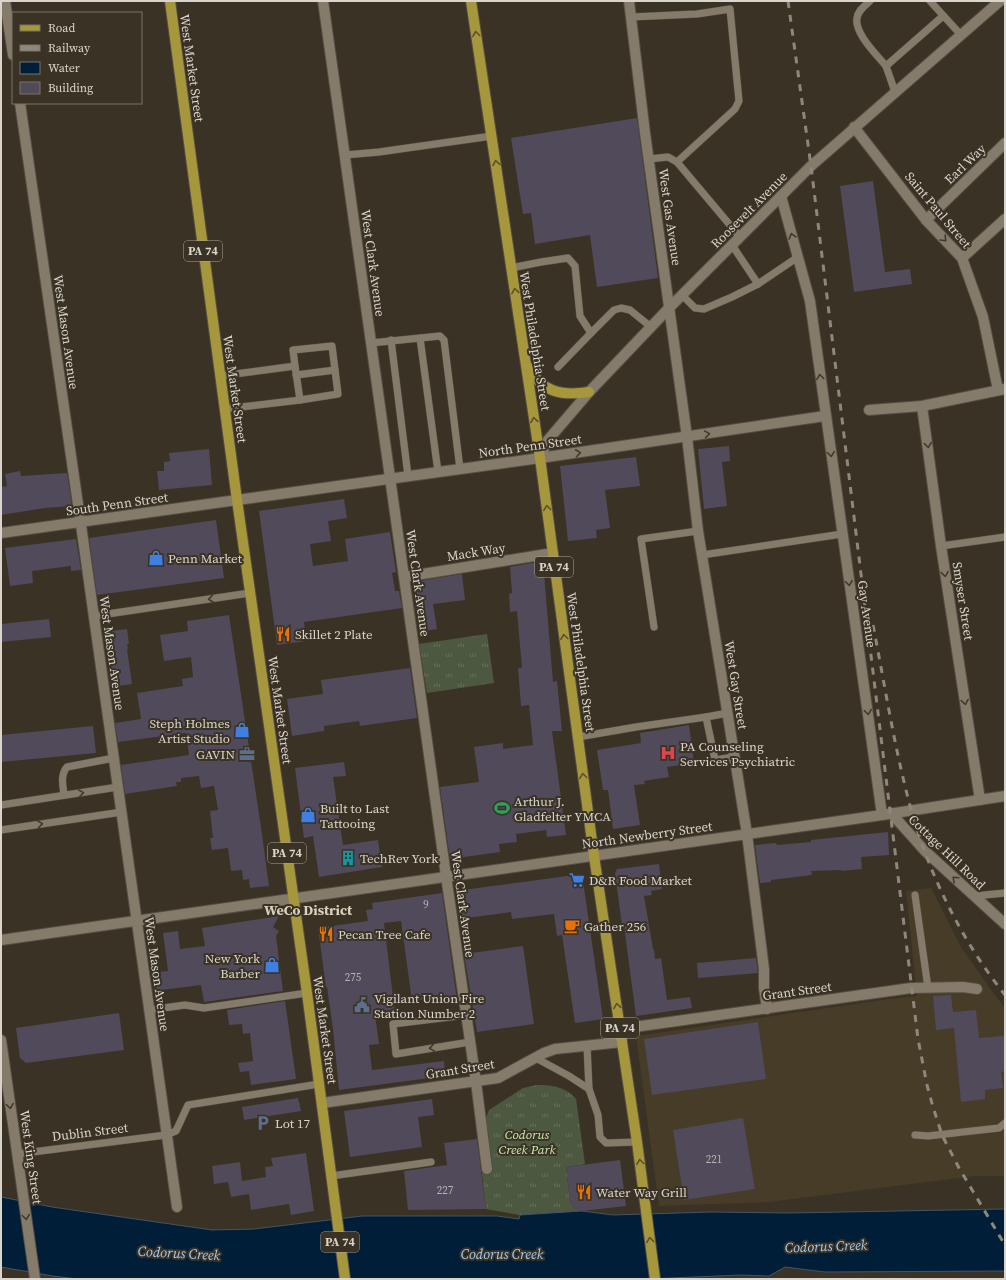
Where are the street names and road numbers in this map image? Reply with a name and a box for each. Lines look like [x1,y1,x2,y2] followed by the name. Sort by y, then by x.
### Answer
[176,13,208,124] street label: West Market Street
[941,140,989,188] street label: Earl Way
[655,167,685,267] street label: West Gas Avenue
[707,168,791,252] street label: Roosevelt Avenue
[901,168,975,252] street label: Saint Paul Street
[357,208,389,318] street label: West Clark Avenue
[184,241,222,261] road number: PA 74
[516,270,555,413] street label: West Philadelphia Street
[50,274,83,391] street label: West Mason Avenue
[219,334,251,445] street label: West Market Street
[477,430,583,462] street label: North Penn Street
[65,488,170,520] street label: South Penn Street
[402,528,434,638] street label: West Clark Avenue
[446,539,507,565] street label: Mack Way
[535,557,573,577] road number: PA 74
[948,561,978,642] street label: Smyser Street
[854,579,880,649] street label: Gay Avenue
[563,591,599,734] street label: West Philadelphia Street
[96,595,129,712] street label: West Mason Avenue
[721,639,752,731] street label: West Gay Street
[264,655,296,766] street label: West Market Street
[905,811,990,894] street label: Cottage Hill Road
[581,817,714,853] street label: North Newberry Street
[268,843,306,863] road number: PA 74
[447,849,479,959] street label: West Clark Avenue
[141,916,174,1033] street label: West Mason Avenue
[309,975,341,1086] street label: West Market Street
[761,978,833,1004] street label: Grant Street
[601,1018,639,1038] road number: PA 74
[424,1055,496,1083] street label: Grant Street
[16,1109,46,1206] street label: West King Street
[51,1119,130,1145] street label: Dublin Street
[321,1232,359,1252] road number: PA 74

